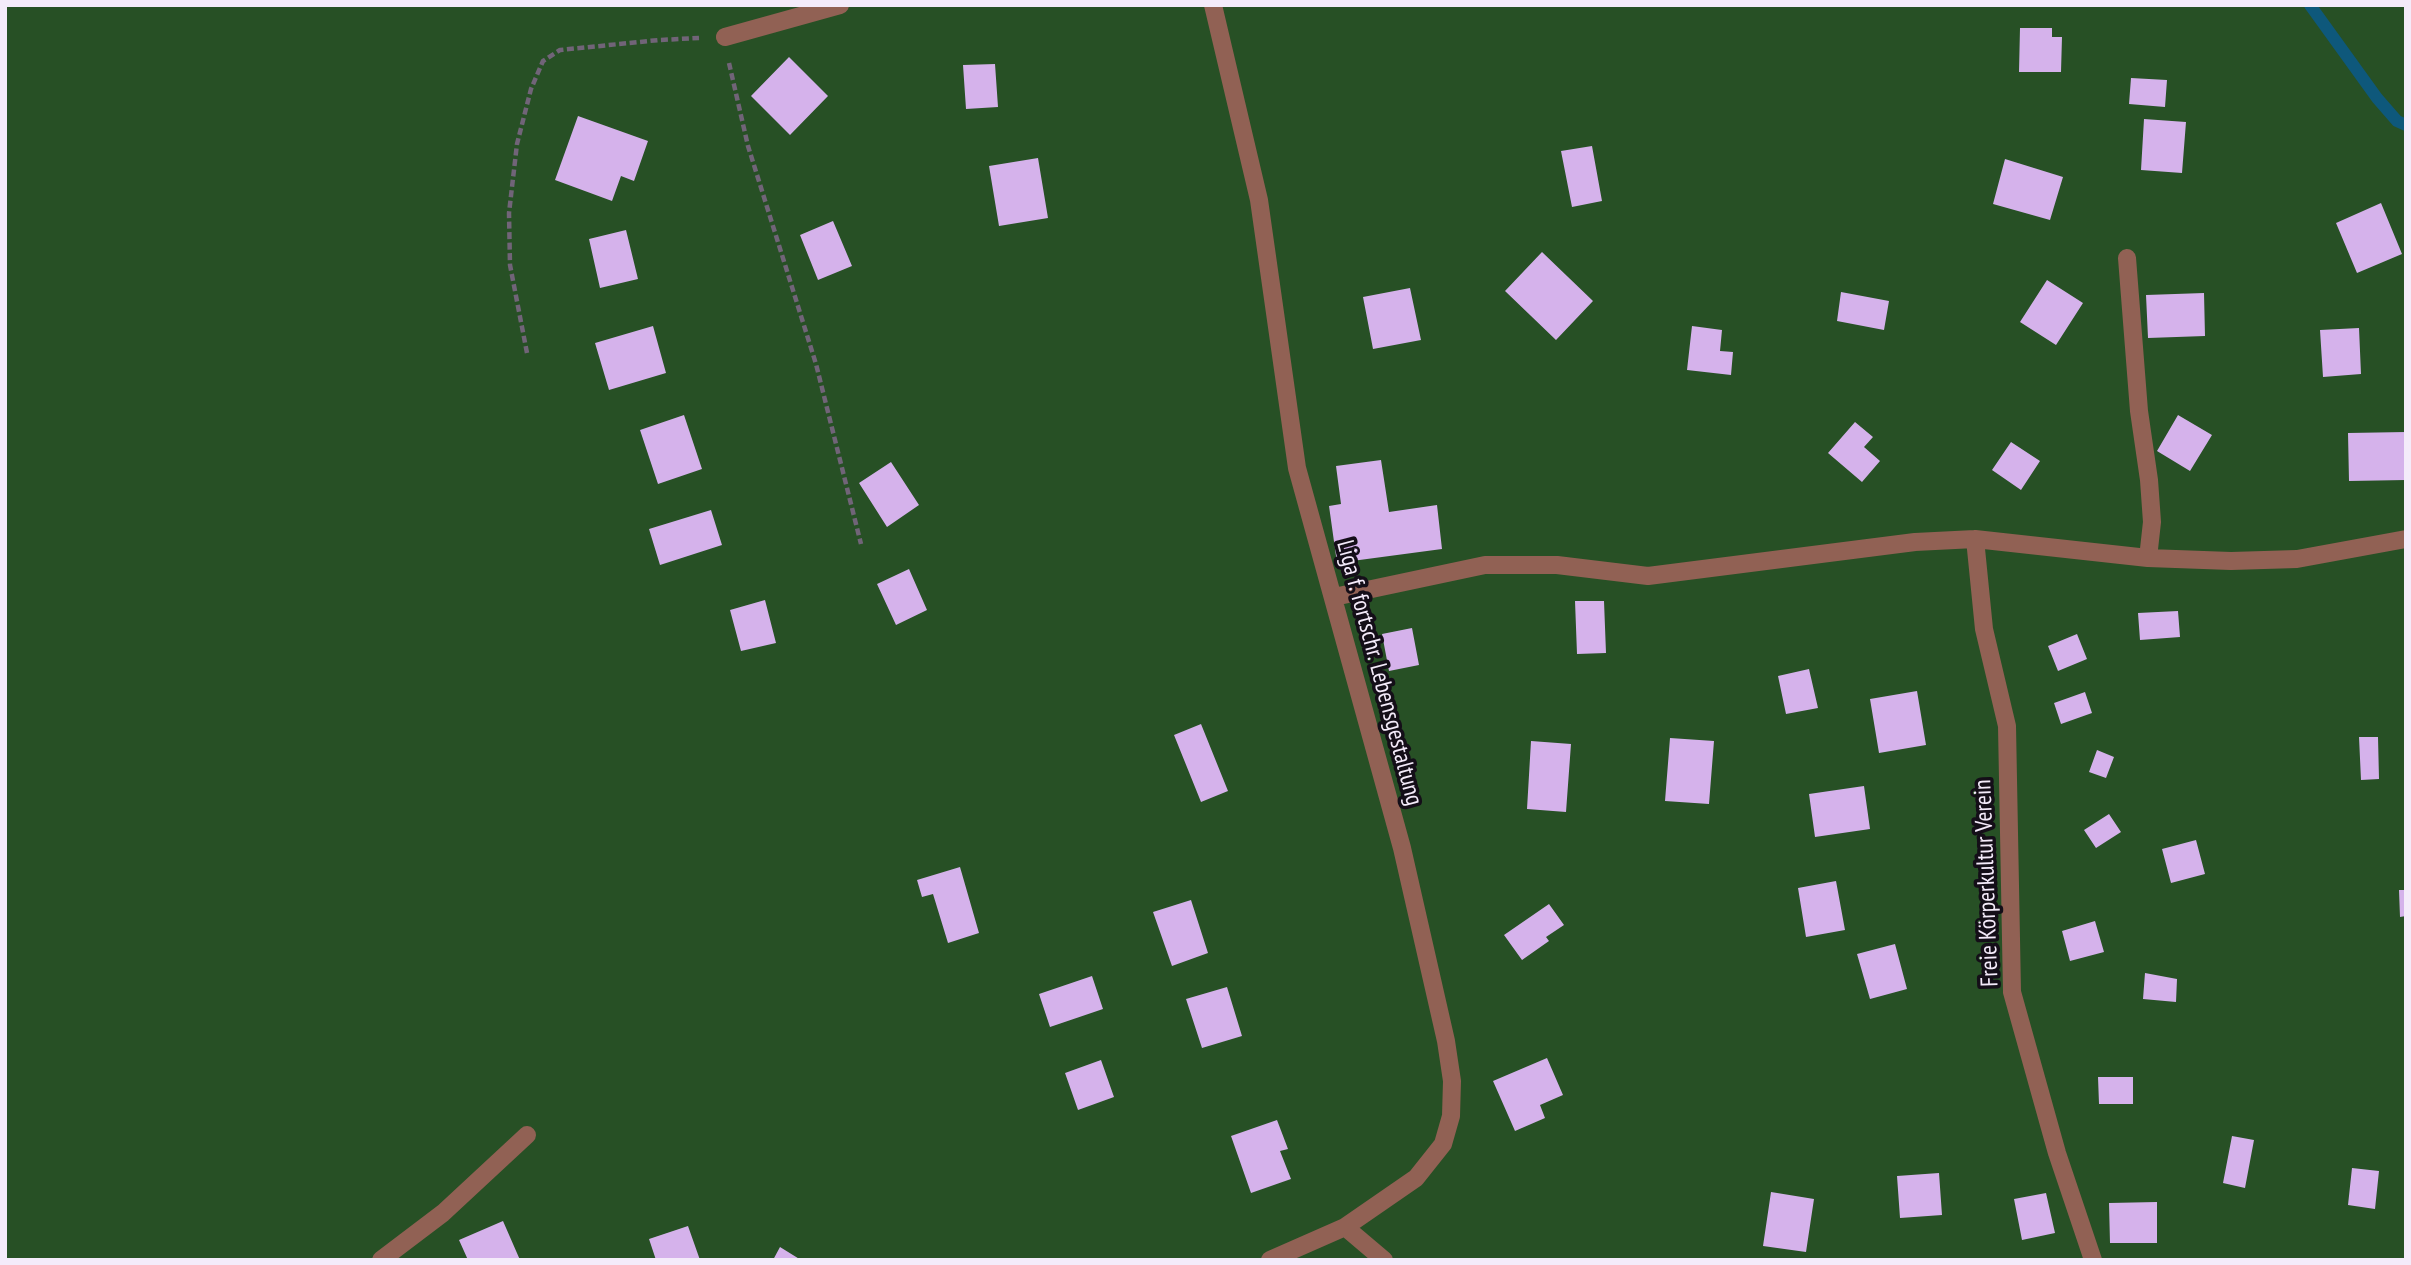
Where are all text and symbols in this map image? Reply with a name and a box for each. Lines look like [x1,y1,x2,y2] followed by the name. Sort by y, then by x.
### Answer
[1330,537,1428,809] street label: Liga f. fortschr. Lebensgestaltung
[1969,779,2005,987] street label: Freie Körperkultur Verein

